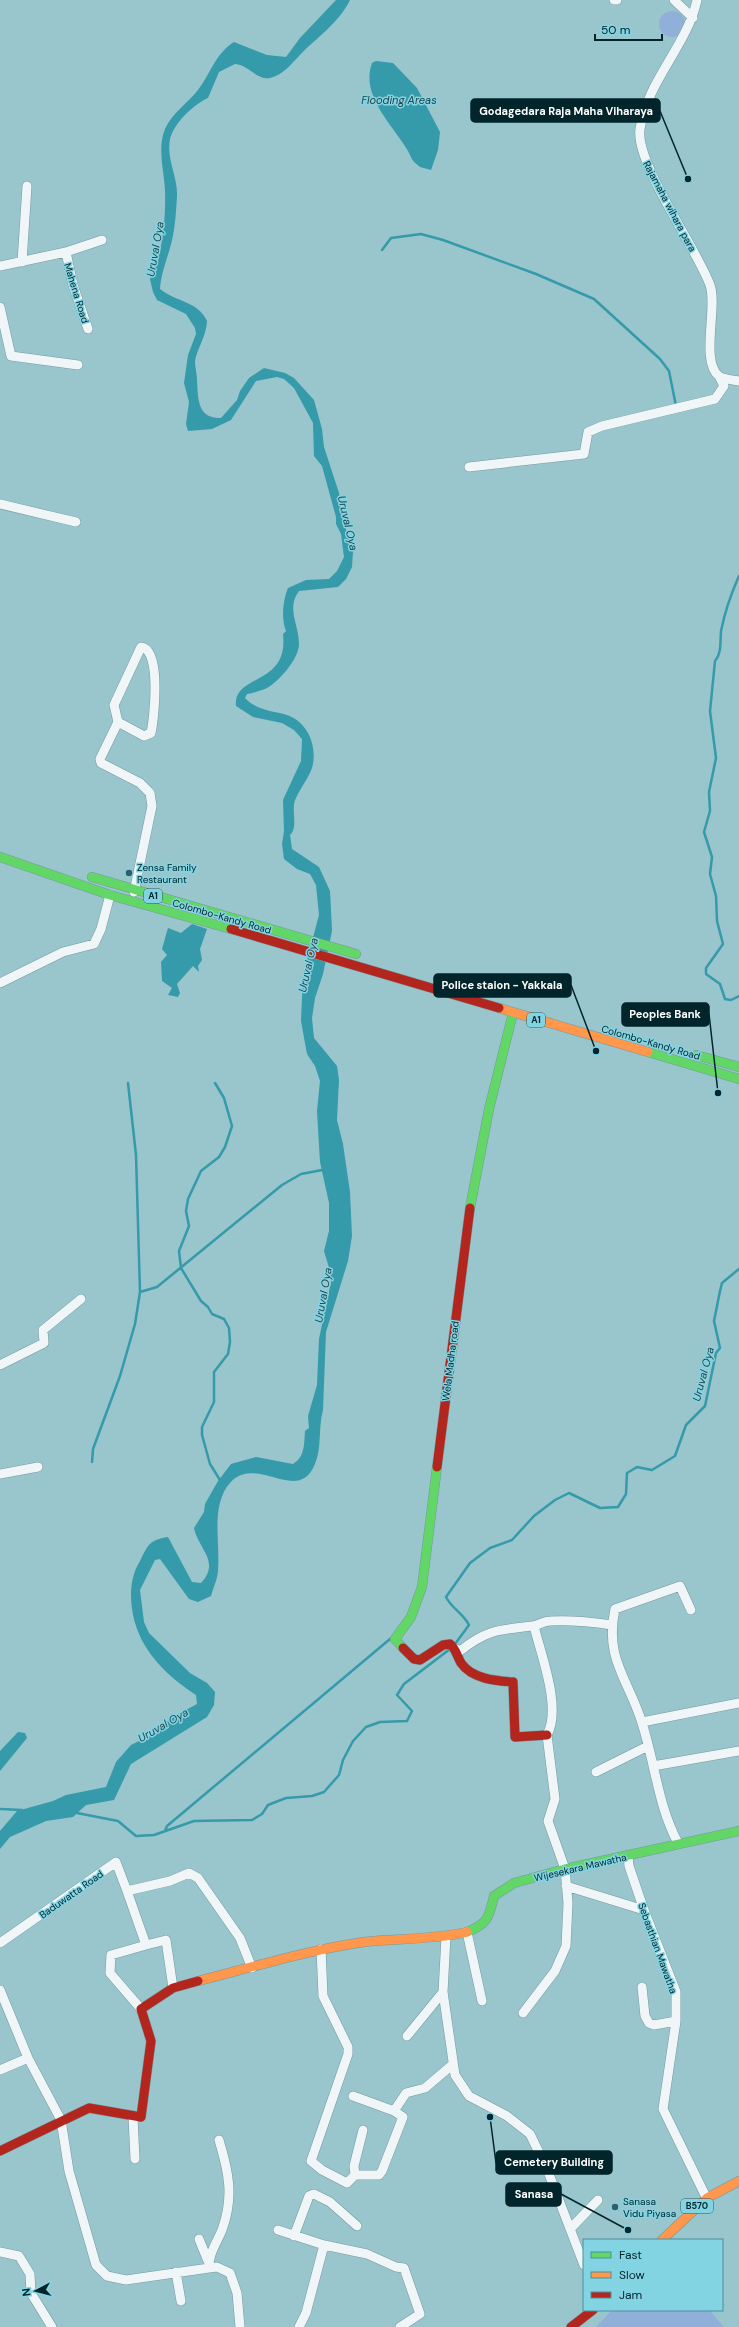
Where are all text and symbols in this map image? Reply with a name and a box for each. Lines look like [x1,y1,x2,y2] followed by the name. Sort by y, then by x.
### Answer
[595,16,662,42] scale bar
[601,22,630,38] text: 50 m
[361,93,437,107] water label: Flooding Areas
[471,99,660,122] callout: Godagedara Raja Maha Viharaya
[479,104,653,118] text: Godagedara Raja Maha Viharaya
[640,159,699,254] street label: Rajamaha wihara para
[143,220,167,278] water label: Uruval Oya
[61,261,92,325] street label: Mahena Road
[335,494,361,552] water label: Uruval Oya
[137,861,197,886] place label: Zensa Family Restaurant
[124,868,134,878] marker: Zensa Family Restaurant
[144,889,162,903] road number: A1
[171,896,273,937] street label: Colombo-Kandy Road
[295,936,321,994] water label: Uruval Oya
[434,974,571,997] callout: Police staion - Yakkala
[442,978,562,992] text: Police staion - Yakkala
[622,1003,709,1026] callout: Peoples Bank
[629,1007,701,1021] text: Peoples Bank
[527,1013,545,1027] road number: A1
[600,1022,702,1063] street label: Colombo-Kandy Road
[311,1266,335,1324] water label: Uruval Oya
[439,1320,462,1402] street label: Wela Madha road
[689,1345,717,1403] water label: Uruval Oya
[135,1705,191,1745] water label: Uruval Oya
[532,1850,628,1884] street label: Wijesekara Mawatha
[37,1867,106,1921] street label: Baduwatta Road
[635,1901,680,1995] street label: Sebasthian Mawatha
[496,2151,612,2174] callout: Cemetery Building
[504,2155,604,2169] text: Cemetery Building
[506,2183,561,2206] callout: Sanasa
[515,2187,553,2201] text: Sanasa
[623,2195,676,2220] place label: Sanasa Vidu Piyasa
[681,2199,713,2213] road number: B570
[610,2202,620,2212] marker: Sanasa Vidu Piyasa
[583,2239,723,2311] legend
[619,2247,642,2263] text: Fast
[619,2267,645,2283] text: Slow
[16,2271,56,2311] north arrow
[19,2287,34,2297] text: N
[619,2287,642,2303] text: Jam

